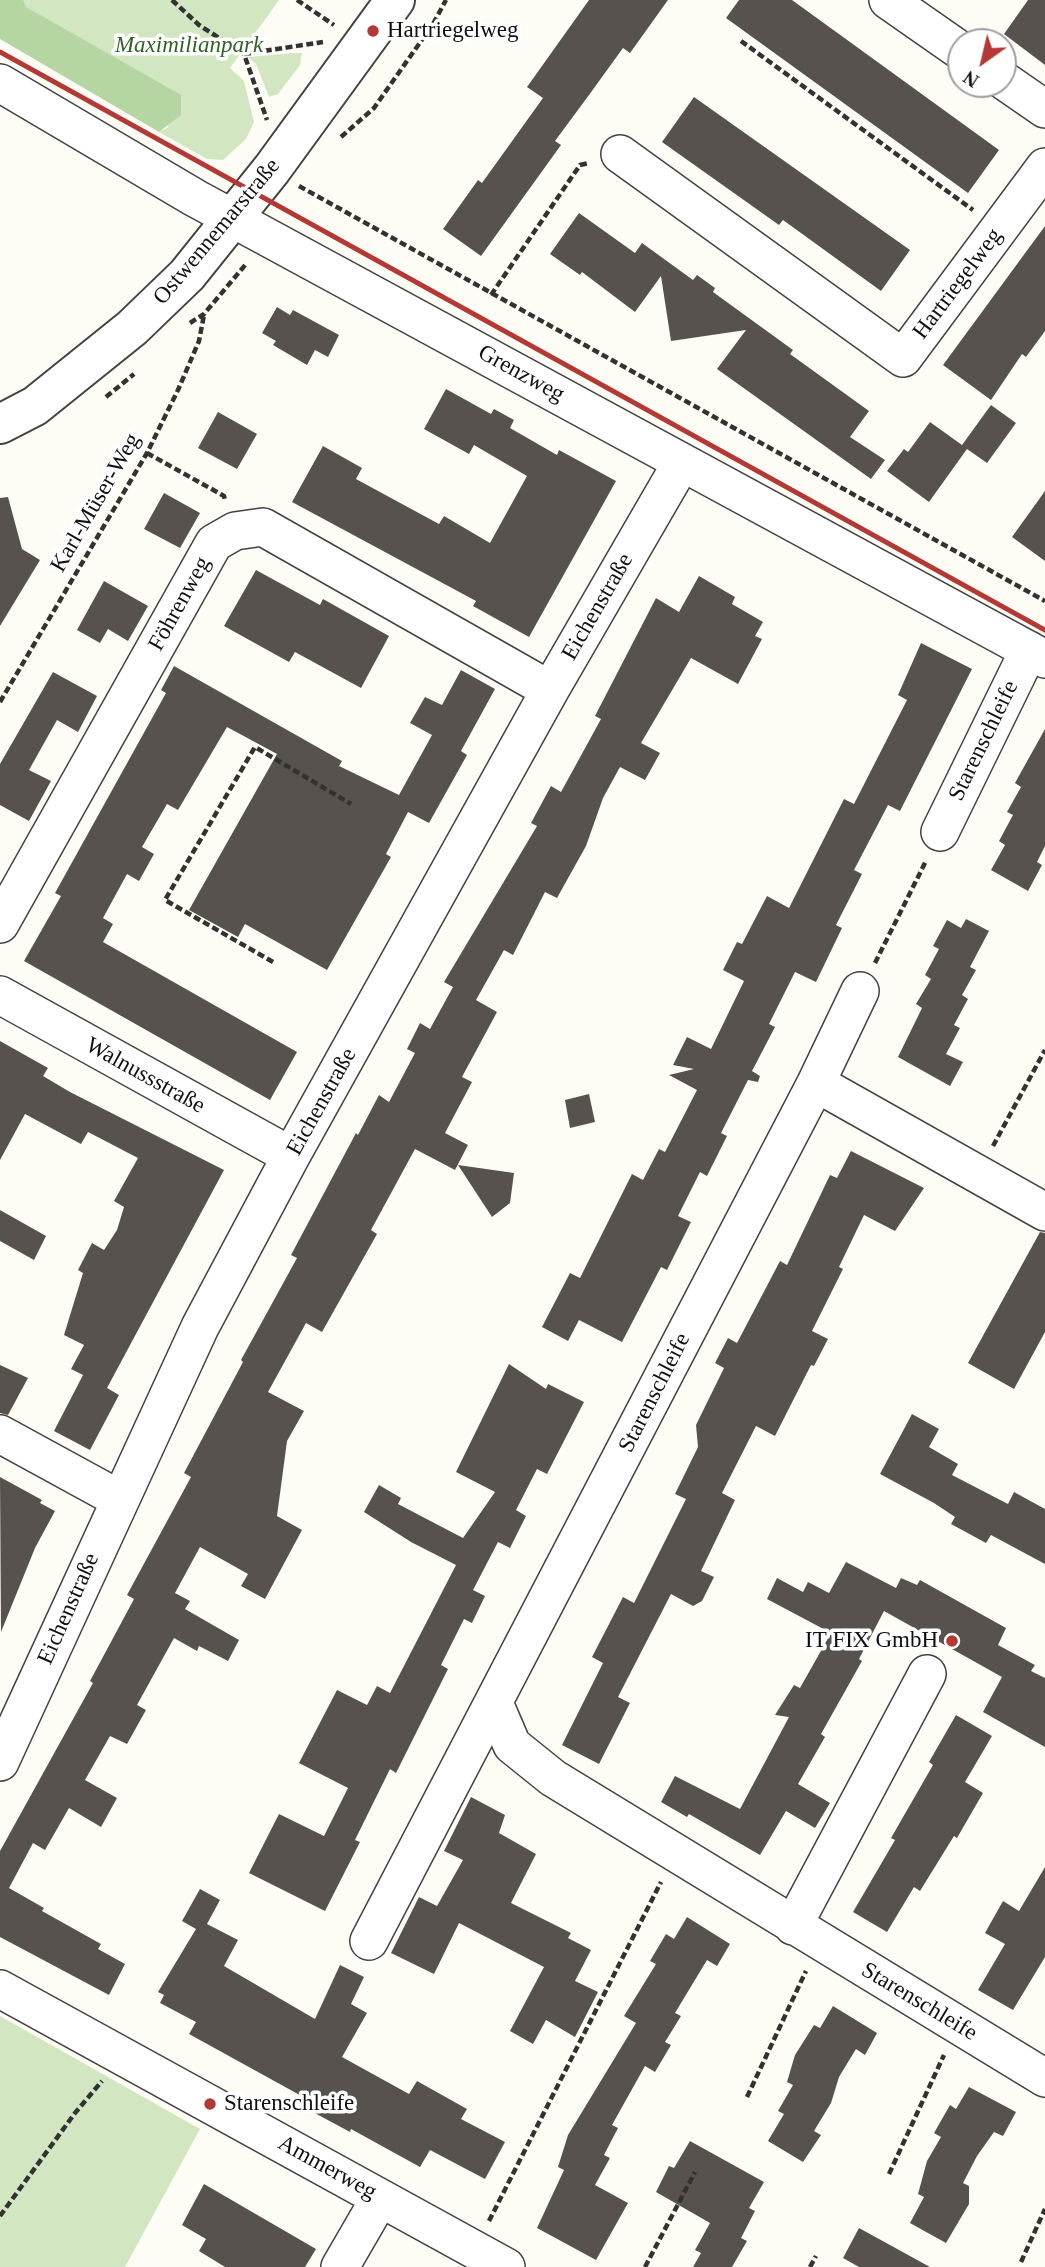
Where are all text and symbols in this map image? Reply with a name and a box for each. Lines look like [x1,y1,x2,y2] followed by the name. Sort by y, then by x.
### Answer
[387,17,519,45] place label: Hartriegelweg
[365,23,381,39] marker: Hartriegelweg
[947,28,1017,98] north arrow
[115,32,263,60] park label: Maximilianpark
[960,67,983,92] text: N
[148,153,286,311] street label: Ostwennemarstraße
[907,223,1009,345] street label: Hartriegelweg
[473,339,569,409] street label: Grenzweg
[45,429,147,577] street label: Karl-Müser-Weg
[556,549,640,665] street label: Eichenstraße
[143,552,217,656] street label: Föhrenweg
[943,676,1025,806] street label: Starenschleife
[80,1032,210,1120] street label: Walnussstraße
[281,1043,363,1161] street label: Eichenstraße
[613,1329,697,1457] street label: Starenschleife
[32,1549,106,1669] street label: Eichenstraße
[805,1627,938,1655] place label: IT FIX GmbH
[944,1633,960,1649] marker: IT FIX GmbH
[856,1957,982,2047] street label: Starenschleife
[224,2090,354,2118] place label: Starenschleife
[202,2096,218,2112] marker: Starenschleife
[273,2130,381,2206] street label: Ammerweg

